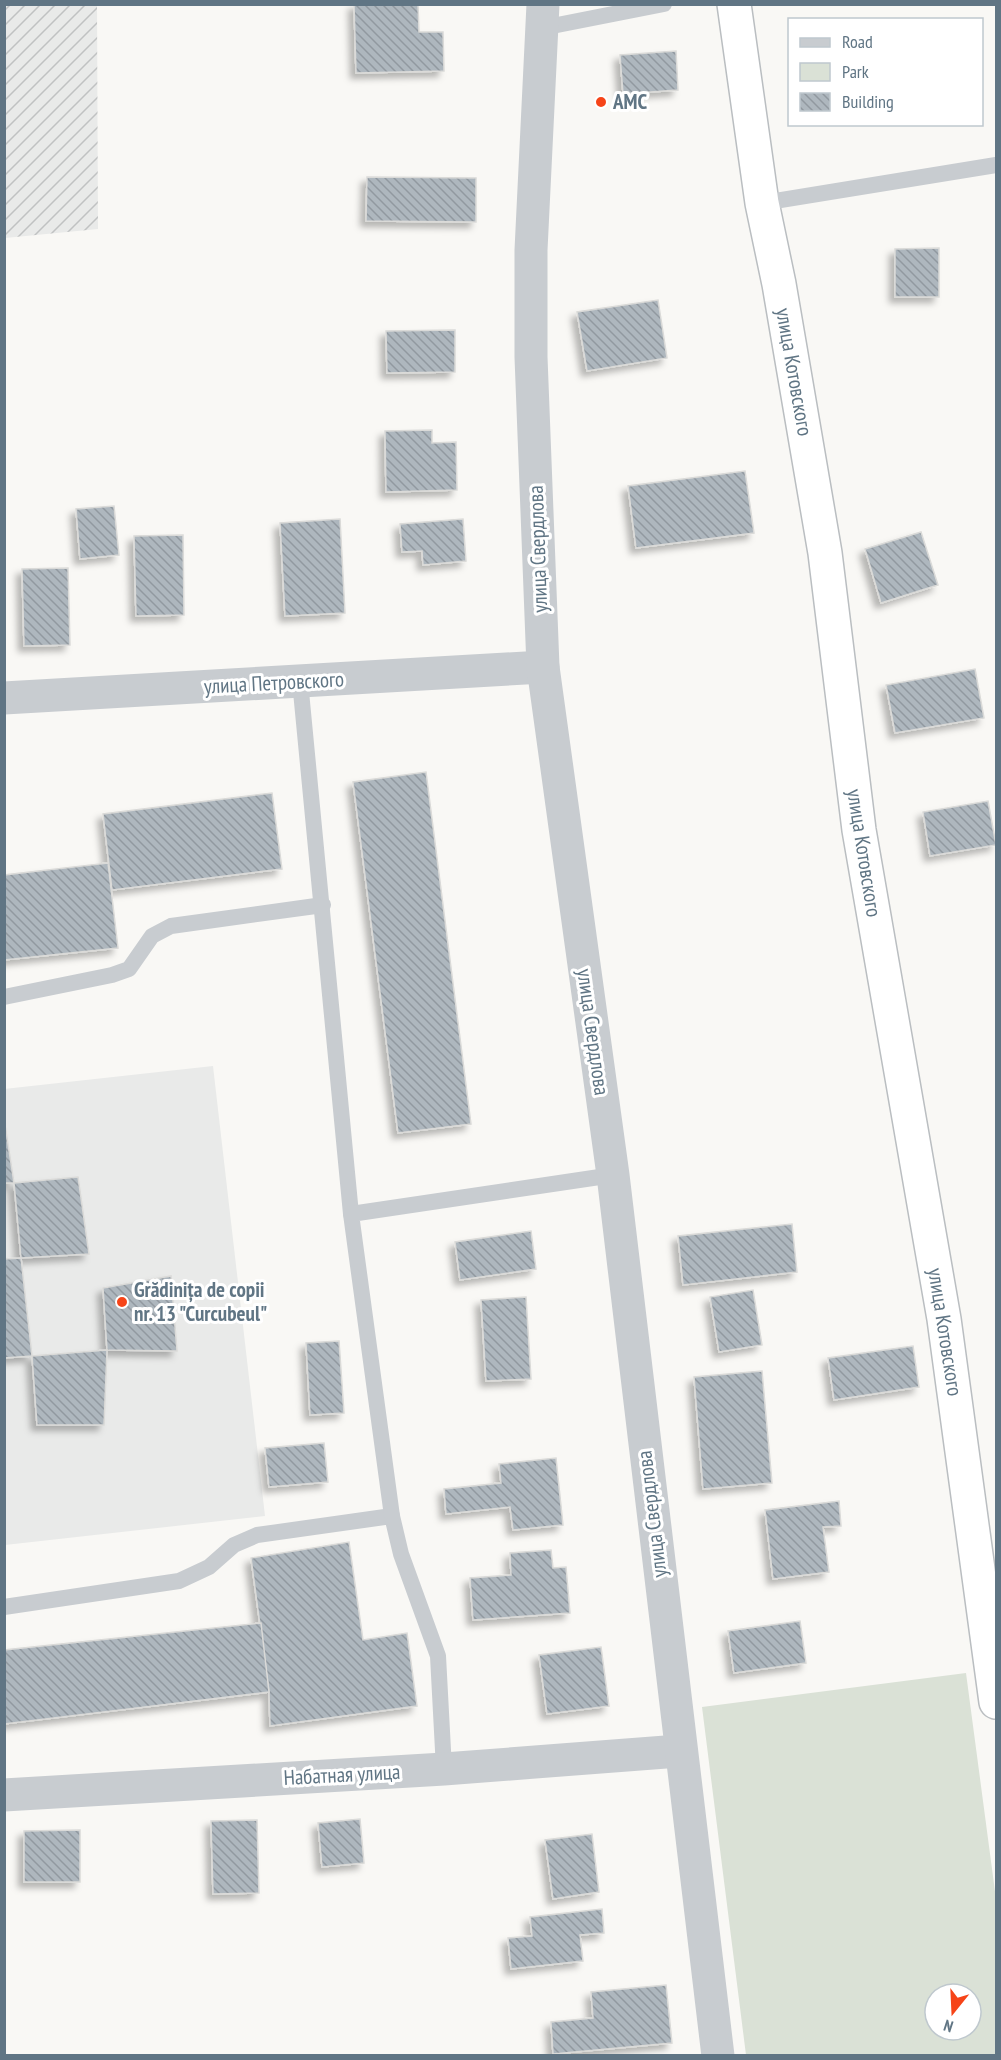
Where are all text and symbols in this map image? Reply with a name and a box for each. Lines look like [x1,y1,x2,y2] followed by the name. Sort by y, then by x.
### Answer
[788,18,983,126] legend
[842,30,873,53] text: Road
[842,60,869,83] text: Park
[612,88,647,115] place label: AMC
[842,90,894,113] text: Building
[594,95,608,109] marker: AMC
[770,306,819,438] street label: улица Котовского
[522,485,553,613] street label: улица Свердлова
[203,665,345,700] street label: улица Петровского
[841,787,888,919] street label: улица Котовского
[571,967,616,1097] street label: улица Свердлова
[922,1266,969,1398] street label: улица Котовского
[134,1276,267,1327] place label: Grădinița de copii nr. 13 "Curcubeul"
[115,1295,129,1309] marker: Grădinița de copii nr. 13 "Curcubeul"
[630,1449,673,1579] street label: улица Свердлова
[283,1758,401,1791] street label: Набатная улица
[923,1982,983,2042] north arrow
[941,2015,956,2037] text: N

